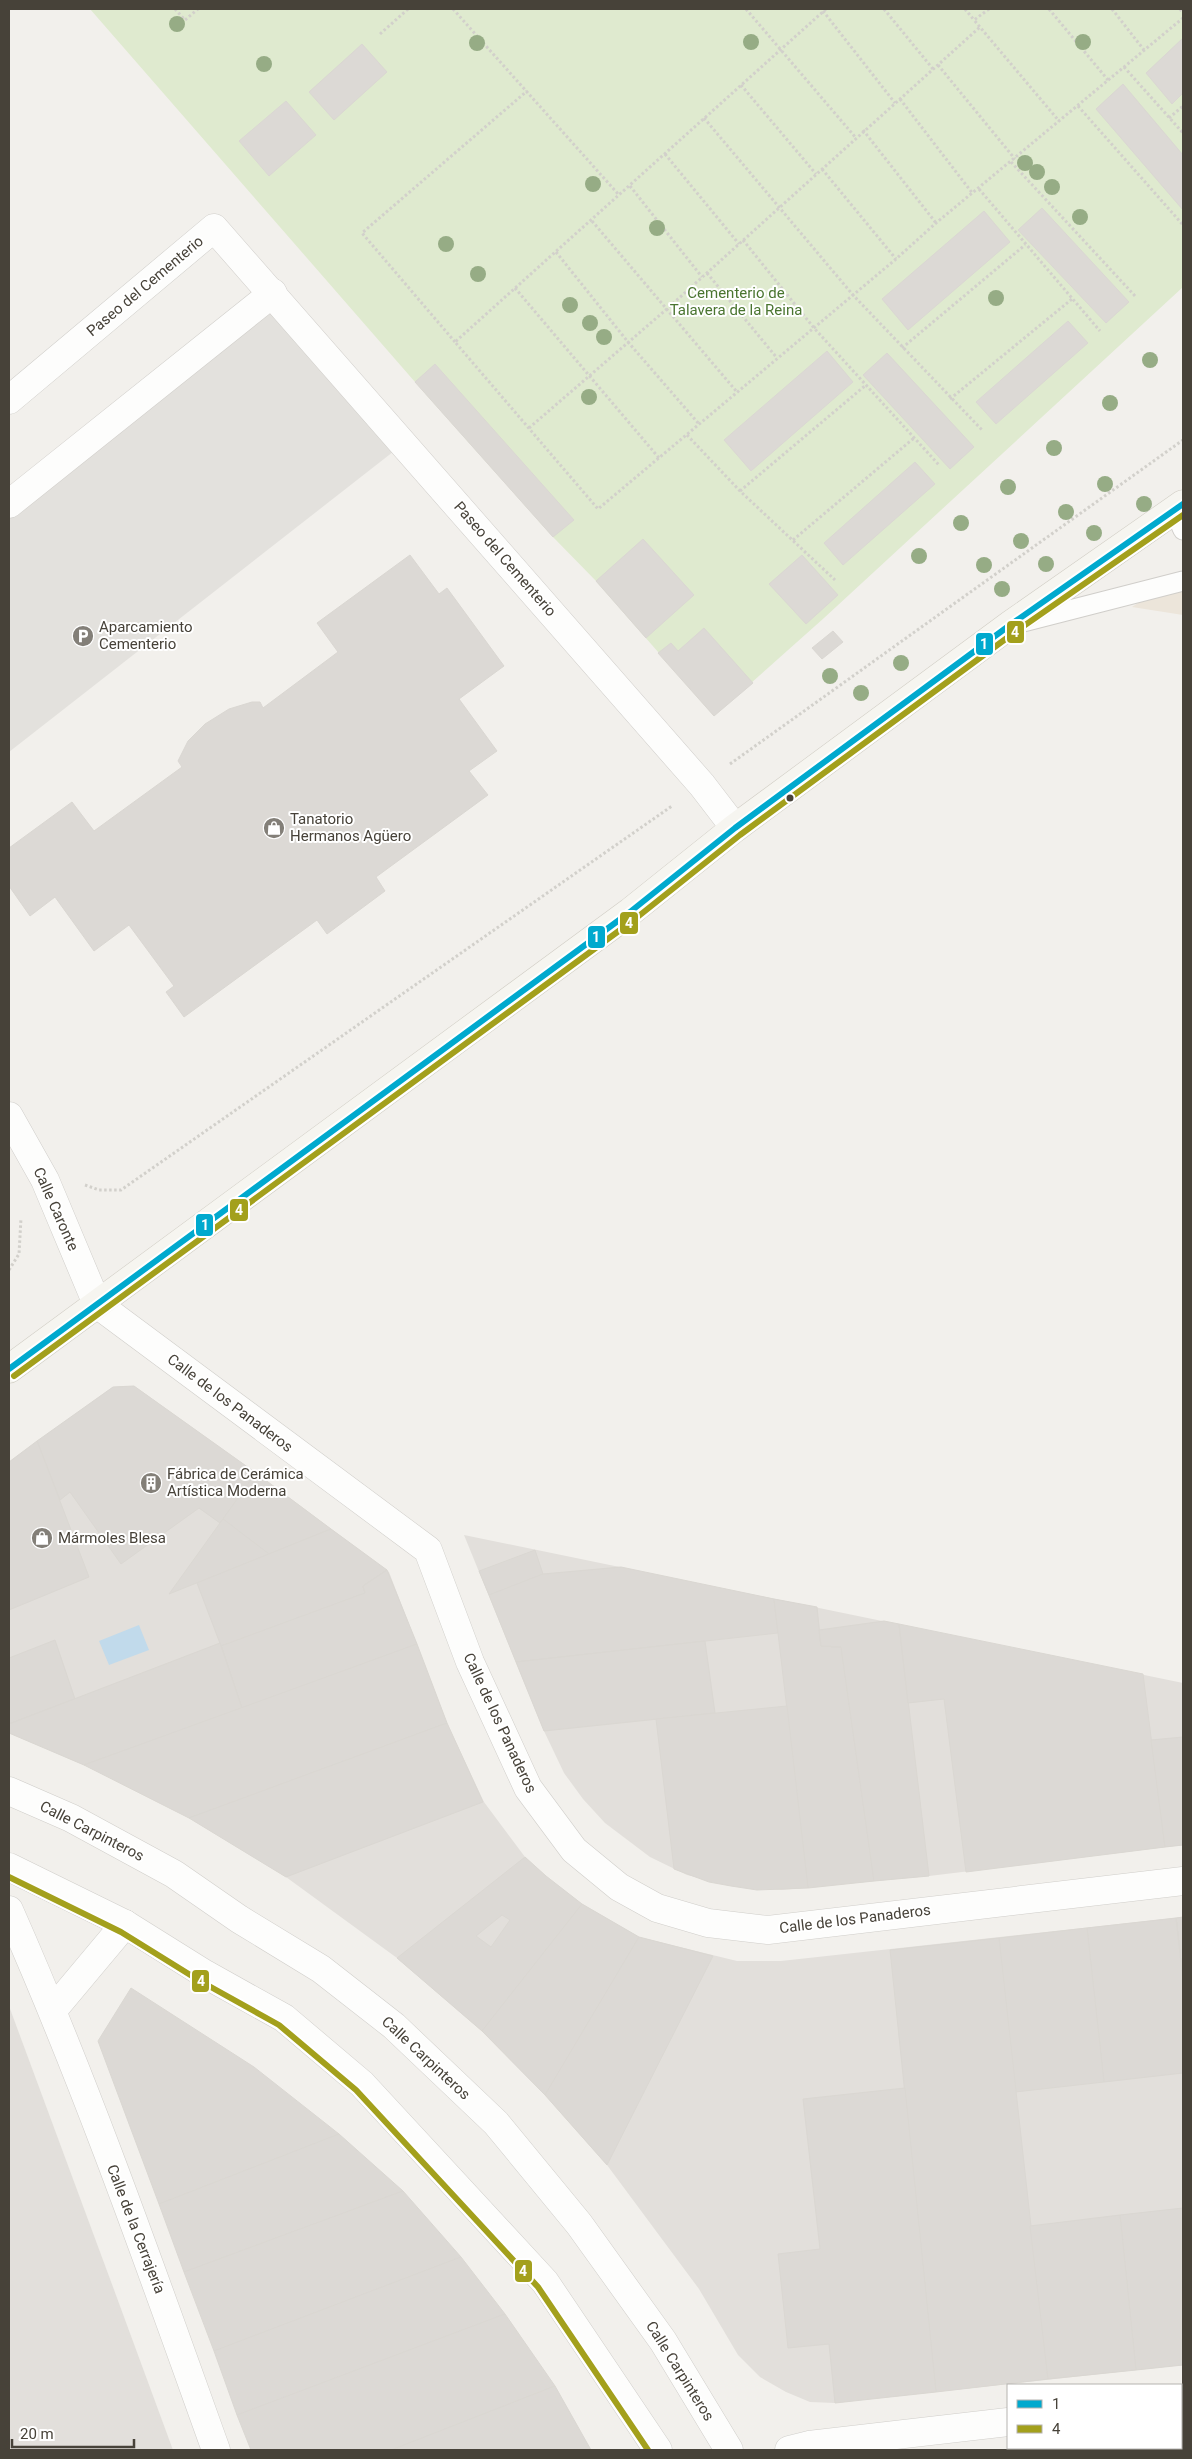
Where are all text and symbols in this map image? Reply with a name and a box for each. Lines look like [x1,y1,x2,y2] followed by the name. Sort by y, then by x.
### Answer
[83,232,207,340] street label: Paseo del Cementerio
[670,284,802,319] park label: Cementerio de Talavera de la Reina
[450,498,560,620] street label: Paseo del Cementerio
[99,618,193,653] place label: Aparcamiento Cementerio
[1006,620,1025,644] line badge: 4
[71,624,95,648] parking icon: Aparcamiento Cementerio
[1011,624,1019,640] text: 4
[975,632,994,656] line badge: 1
[980,636,988,652] text: 1
[785,793,795,803] unlabelled marker
[290,810,411,845] place label: Tanatorio Hermanos Agüero
[262,816,286,840] shop icon: Tanatorio Hermanos Agüero
[619,911,639,935] line badge: 4
[625,915,633,931] text: 4
[587,925,606,949] line badge: 1
[592,929,600,945] text: 1
[30,1164,82,1254] street label: Calle Caronte
[229,1198,249,1222] line badge: 4
[235,1202,243,1218] text: 4
[195,1213,214,1237] line badge: 1
[201,1217,209,1233] text: 1
[164,1350,296,1456] street label: Calle de los Panaderos
[167,1465,304,1500] place label: Fábrica de Cerámica Artística Moderna
[139,1471,163,1495] building icon: Fábrica de Cerámica Artística Moderna
[30,1526,54,1550] shop icon: Mármoles Blesa
[58,1529,166,1547] place label: Mármoles Blesa
[460,1650,540,1796] street label: Calle de los Panaderos
[37,1797,147,1865] street label: Calle Carpinteros
[778,1901,932,1937] street label: Calle de los Panaderos
[191,1969,210,1993] line badge: 4
[197,1973,205,1989] text: 4
[378,2012,474,2104] street label: Calle Carpinteros
[103,2162,169,2296] street label: Calle de la Cerrajería
[514,2259,533,2283] line badge: 4
[519,2263,527,2279] text: 4
[642,2318,718,2424] street label: Calle Carpinteros
[1007,2384,1182,2449] legend
[1052,2395,1060,2413] text: 1
[12,2416,135,2448] scale bar
[1052,2420,1061,2438] text: 4
[20,2425,54,2443] text: 20 m

